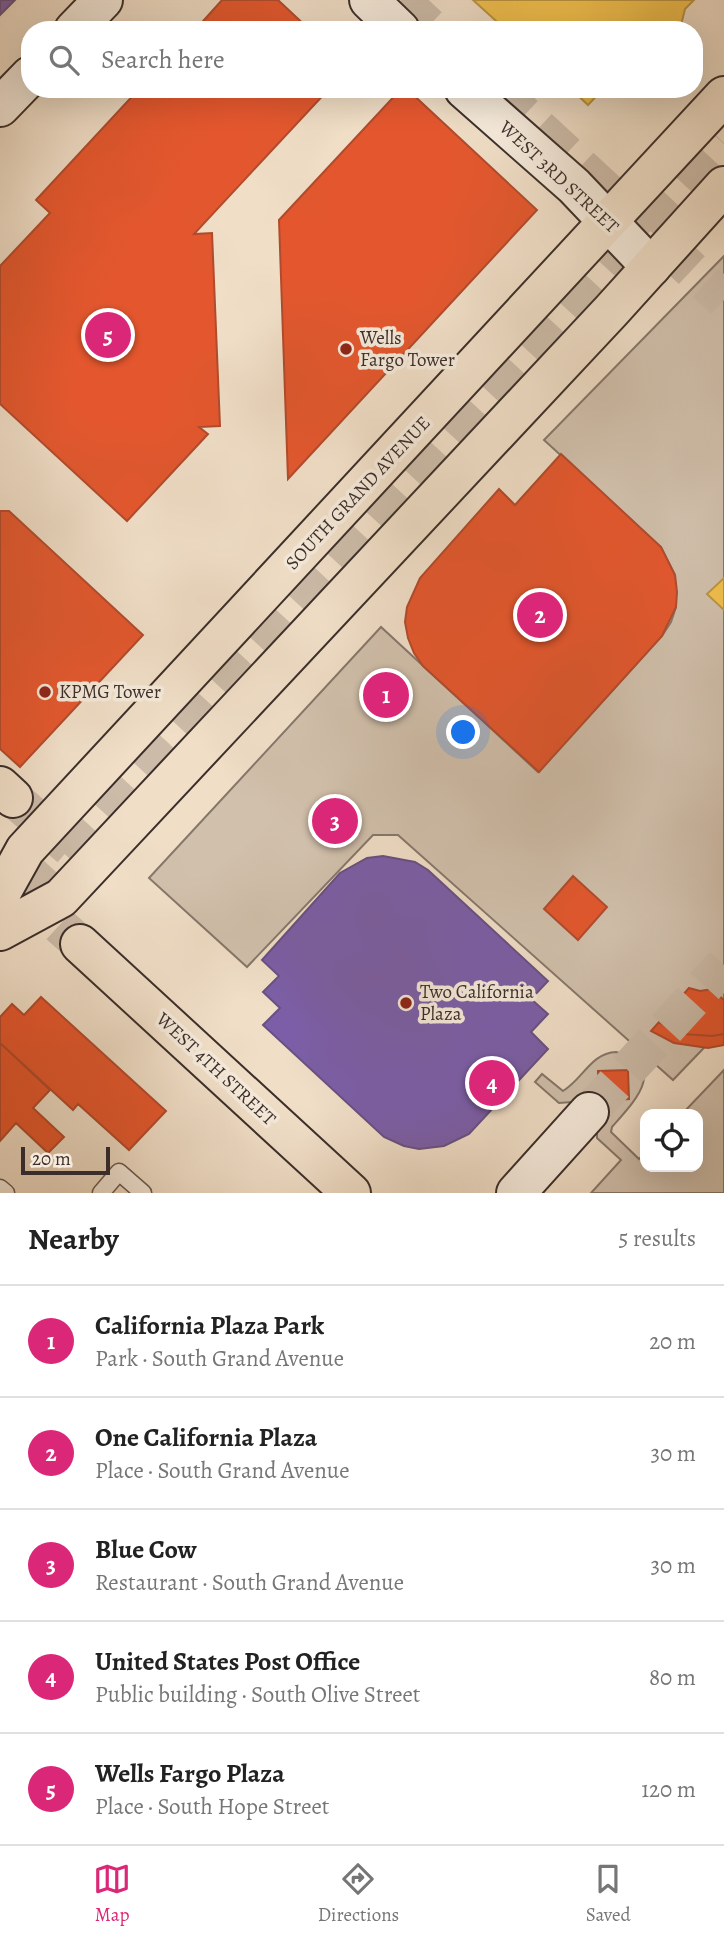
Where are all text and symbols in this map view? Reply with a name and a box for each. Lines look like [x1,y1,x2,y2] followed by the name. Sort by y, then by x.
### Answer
[21,21,703,98] search box
[45,41,83,79] icon: search
[101,42,225,77] text: Search here
[493,114,625,240] street label: WEST 3RD STREET
[85,309,131,361] pin: 5
[359,325,455,373] place label: Wells Fargo Tower
[338,341,354,357] marker: Wells Fargo Tower
[280,410,436,576] street label: SOUTH GRAND AVENUE
[517,589,563,641] pin: 2
[363,669,409,721] pin: 1
[59,679,161,705] place label: KPMG Tower
[37,684,53,700] marker: KPMG Tower
[446,715,480,749] your location
[312,795,358,847] pin: 3
[420,979,534,1027] place label: Two California Plaza
[398,995,414,1011] marker: Two California Plaza
[150,1006,282,1132] street label: WEST 4TH STREET
[469,1057,515,1109] pin: 4
[640,1109,703,1172] map controls
[640,1109,703,1172] button: locate
[21,1144,110,1176] scale bar
[32,1146,71,1172] text: 20 m
[28,1219,119,1259] text: Nearby
[619,1223,696,1254] text: 5 results
[95,1308,324,1343] text: California Plaza Park
[47,1326,55,1357] text: 1
[649,1326,696,1357] text: 20 m
[95,1343,344,1374] text: Park · South Grand Avenue
[95,1420,317,1455] text: One California Plaza
[45,1438,57,1469] text: 2
[650,1438,696,1469] text: 30 m
[95,1455,350,1486] text: Place · South Grand Avenue
[95,1532,197,1567] text: Blue Cow
[46,1550,56,1581] text: 3
[650,1550,696,1581] text: 30 m
[95,1567,404,1598] text: Restaurant · South Grand Avenue
[95,1644,360,1679] text: United States Post Office
[46,1662,56,1693] text: 4
[649,1662,696,1693] text: 80 m
[95,1679,420,1710] text: Public building · South Olive Street
[95,1756,285,1791] text: Wells Fargo Plaza
[46,1774,56,1805] text: 5
[641,1774,696,1805] text: 120 m
[95,1791,329,1822] text: Place · South Hope Street
[93,1860,131,1928] tab: Map
[318,1860,399,1928] tab: Directions
[586,1860,631,1928] tab: Saved

